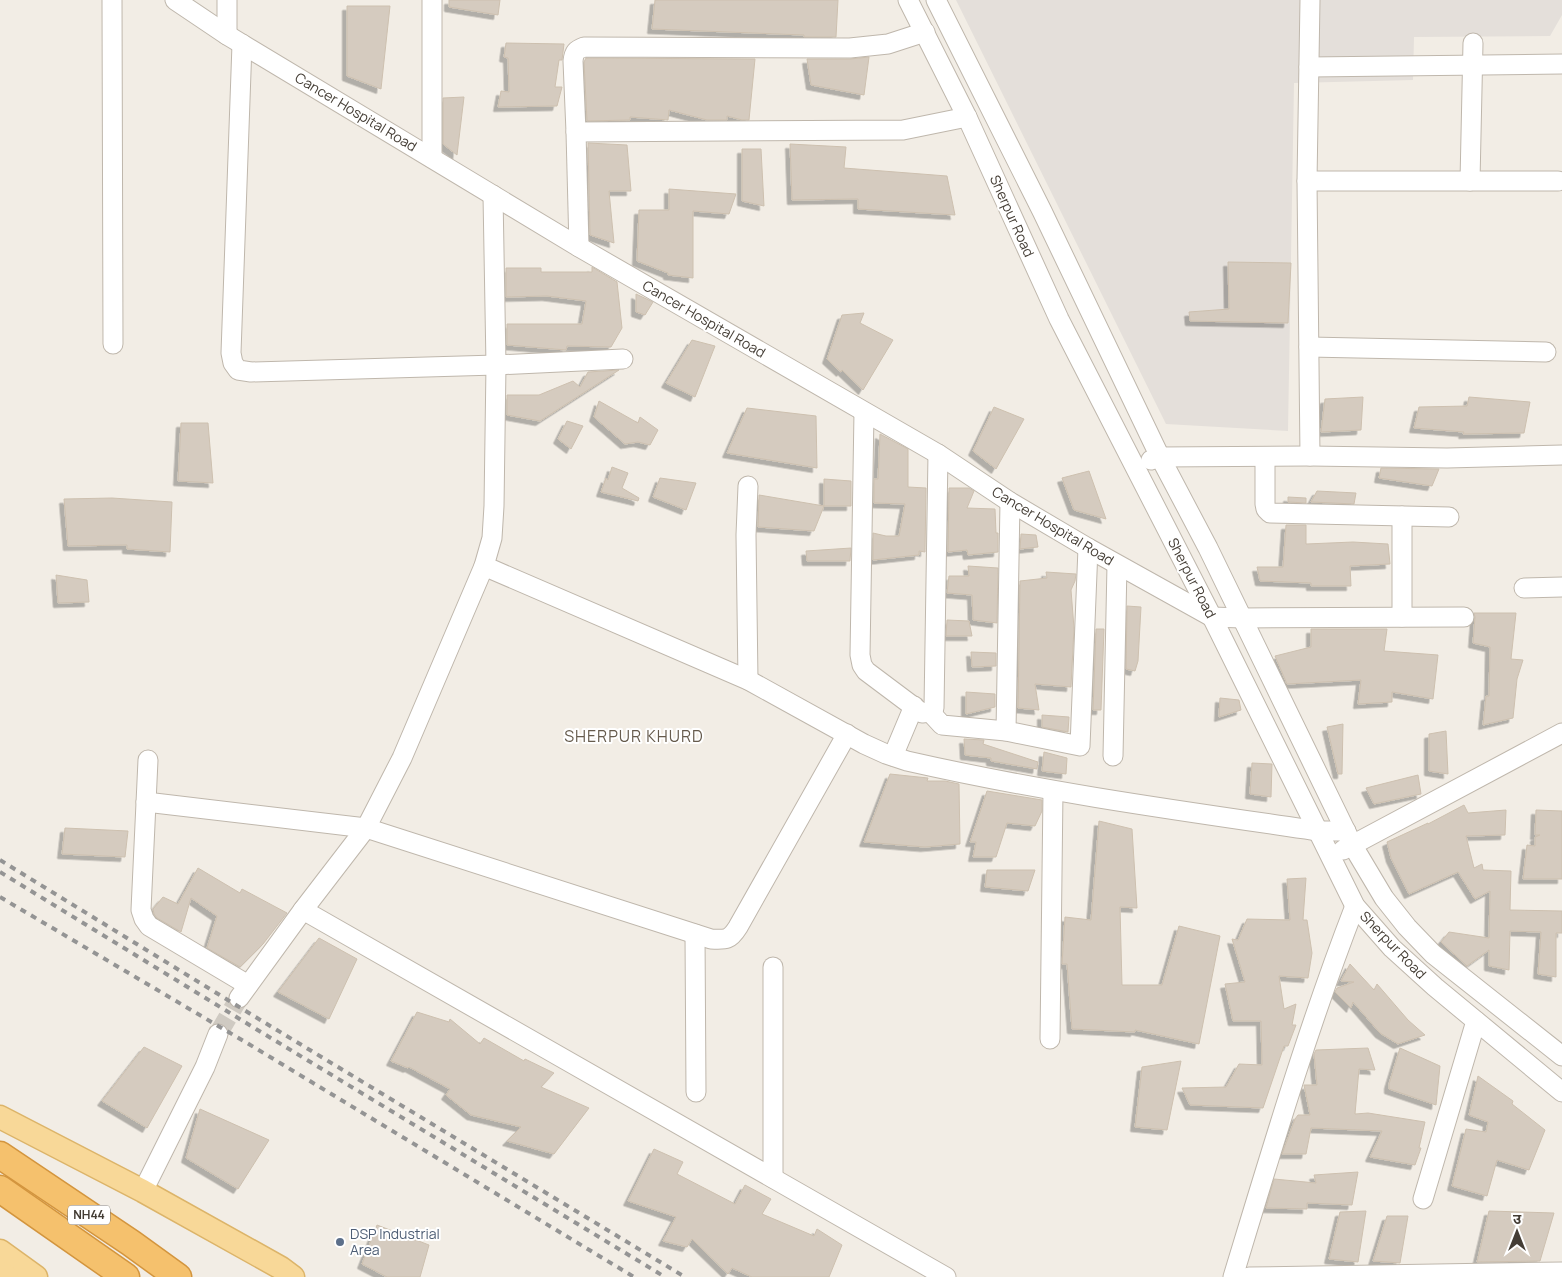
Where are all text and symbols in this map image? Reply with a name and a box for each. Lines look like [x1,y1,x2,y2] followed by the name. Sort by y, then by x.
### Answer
[292,68,421,156] street label: Cancer Hospital Road
[986,172,1039,260] street label: Sherpur Road
[639,276,769,362] street label: Cancer Hospital Road
[989,482,1118,570] street label: Cancer Hospital Road
[1164,534,1221,621] street label: Sherpur Road
[564,725,704,747] district label: SHERPUR KHURD
[1356,906,1431,983] street label: Sherpur Road
[68,1206,110,1224] road number: NH44
[1492,1207,1542,1257] north arrow
[1513,1209,1522,1228] text: उ
[350,1224,440,1259] place label: DSP Industrial Area
[334,1236,346,1248] marker: DSP Industrial Area

